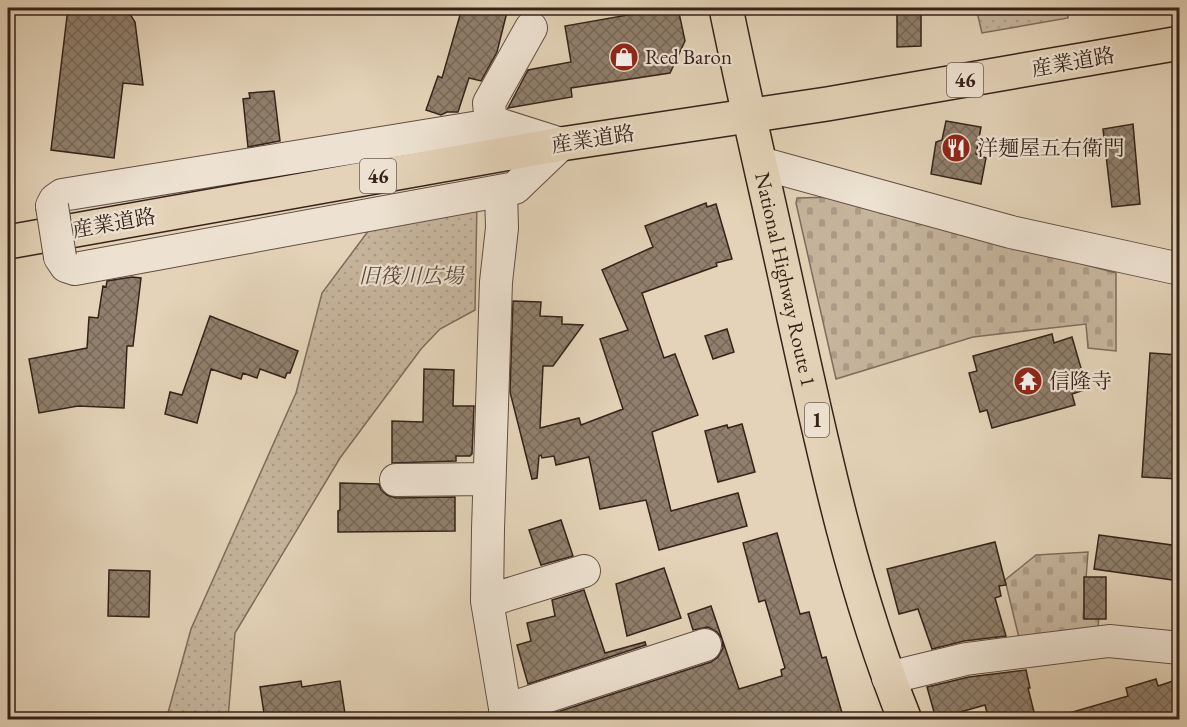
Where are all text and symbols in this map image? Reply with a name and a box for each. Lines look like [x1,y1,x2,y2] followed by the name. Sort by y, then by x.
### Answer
[608,41,640,73] shop icon: Red Baron
[1029,41,1117,82] street label: 産業道路
[645,43,732,70] place label: Red Baron
[947,63,983,97] road number: 46
[549,119,637,158] street label: 産業道路
[940,132,972,164] restaurant icon: 洋麺屋五右衛門
[977,134,1124,161] place label: 洋麺屋五右衛門
[360,159,396,193] road number: 46
[749,170,823,389] street label: National Highway Route 1
[70,202,158,243] street label: 産業道路
[359,262,465,289] park label: 旧筏川広場
[1012,365,1044,397] temple icon: 信隆寺
[1049,367,1112,394] place label: 信隆寺
[805,403,829,437] road number: 1

